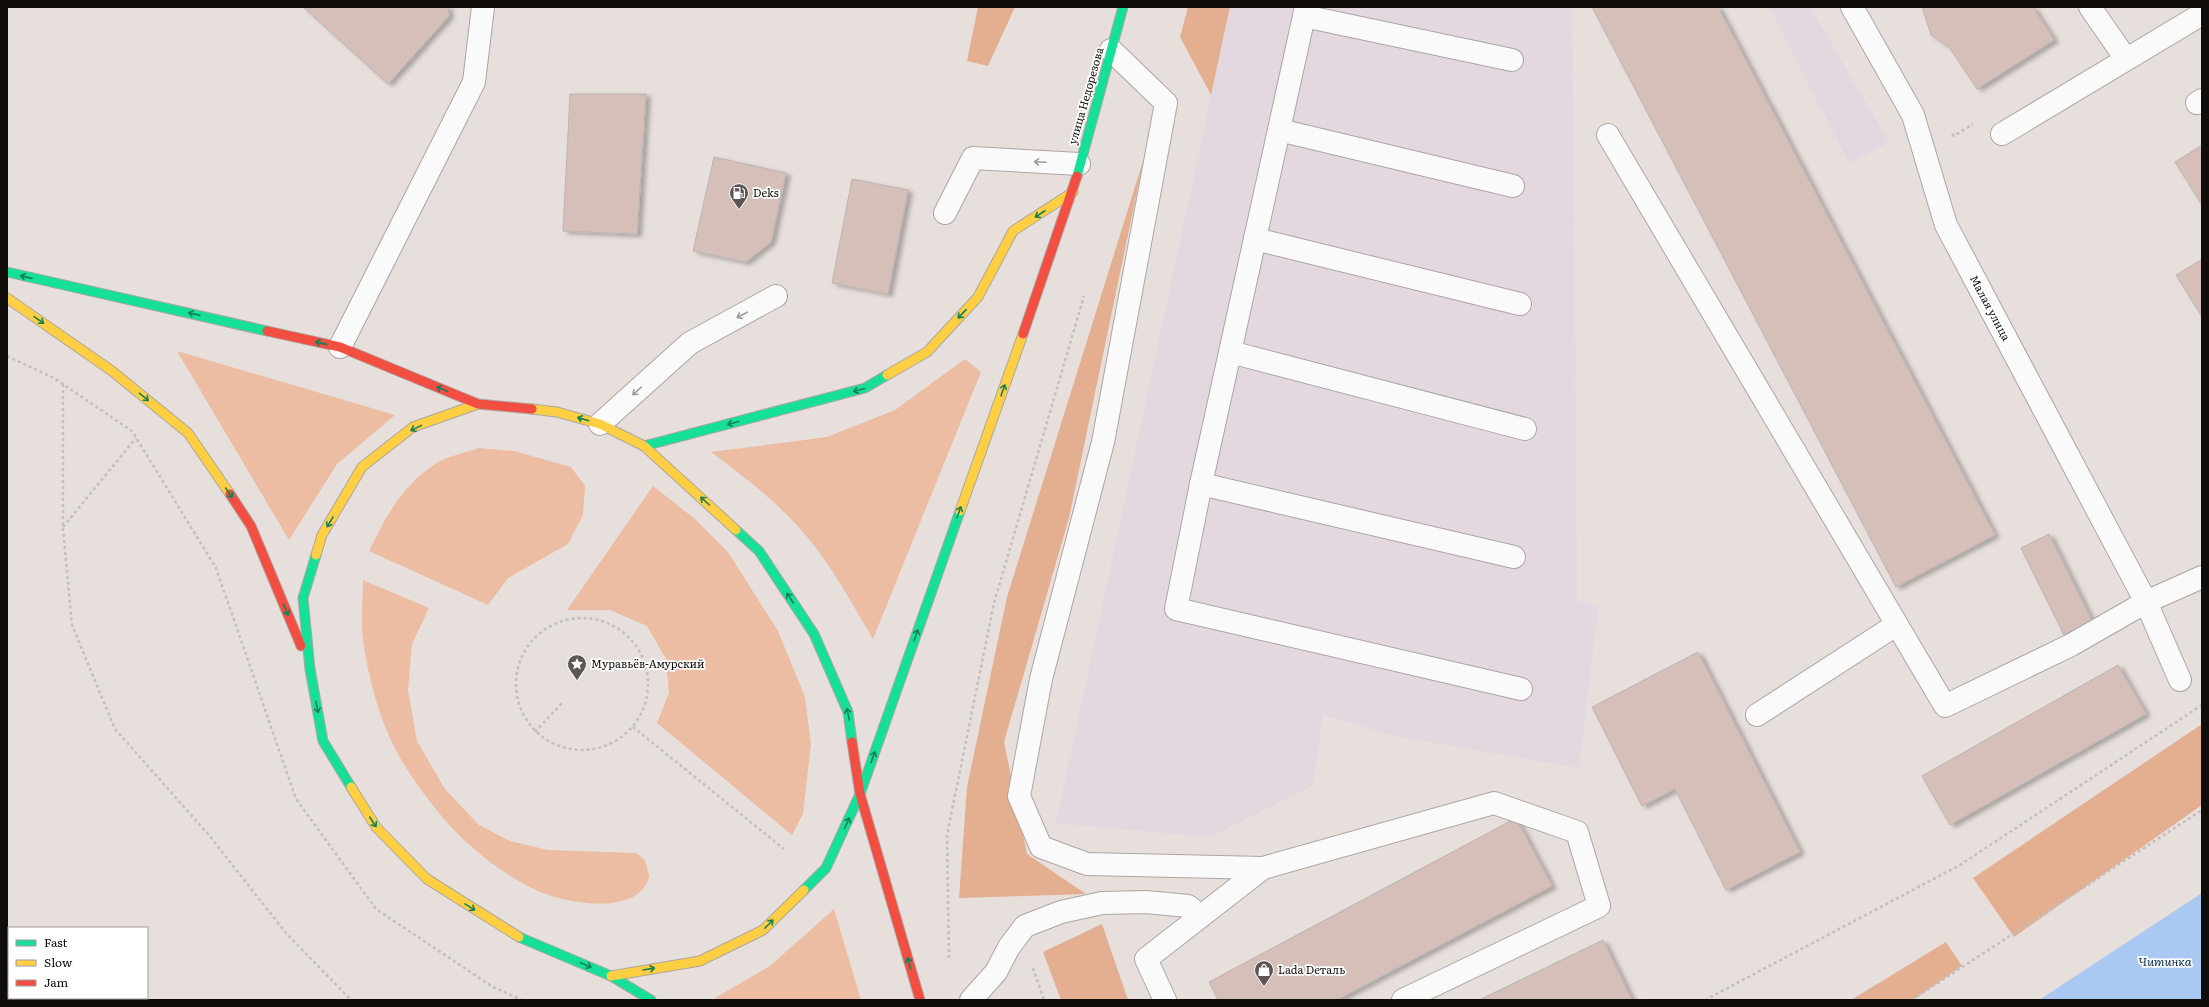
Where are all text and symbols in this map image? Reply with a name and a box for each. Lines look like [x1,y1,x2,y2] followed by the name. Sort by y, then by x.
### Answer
[1064,45,1107,146] street label: улица Недорезова
[1034,158,1047,166] one-way arrow
[728,182,750,210] fuel station icon: Deks
[753,184,779,200] place label: Deks
[1034,210,1046,218] one-way arrow
[20,272,33,280] one-way arrow
[1967,272,2015,343] street label: Малая улица
[957,309,967,319] one-way arrow
[188,310,201,318] one-way arrow
[736,312,748,319] one-way arrow
[33,316,44,324] one-way arrow
[315,338,328,346] one-way arrow
[999,384,1007,396] one-way arrow
[437,385,449,393] one-way arrow
[632,386,642,395] one-way arrow
[852,386,865,394] one-way arrow
[138,393,149,401] one-way arrow
[576,415,589,422] one-way arrow
[727,419,740,427] one-way arrow
[410,425,422,432] one-way arrow
[225,487,233,498] one-way arrow
[700,497,710,506] one-way arrow
[956,507,964,519] one-way arrow
[326,516,334,527] one-way arrow
[786,592,794,604] one-way arrow
[282,603,290,615] one-way arrow
[913,628,920,641] one-way arrow
[566,653,588,681] place icon: Муравьёв-Амурский
[591,655,705,671] place label: Муравьёв-Амурский
[313,700,321,713] one-way arrow
[844,708,851,721] one-way arrow
[869,752,877,764] one-way arrow
[369,816,377,827] one-way arrow
[843,817,851,829] one-way arrow
[464,903,475,911] one-way arrow
[764,920,774,929] one-way arrow
[8,927,148,999] legend
[44,933,68,951] text: Fast
[2138,952,2192,970] water label: Читинка
[44,953,73,971] text: Slow
[905,956,912,969] one-way arrow
[1253,959,1275,987] shop icon: Lada Dеталь
[1278,961,1345,977] place label: Lada Dеталь
[580,962,592,970] one-way arrow
[642,965,655,973] one-way arrow
[44,973,69,991] text: Jam

